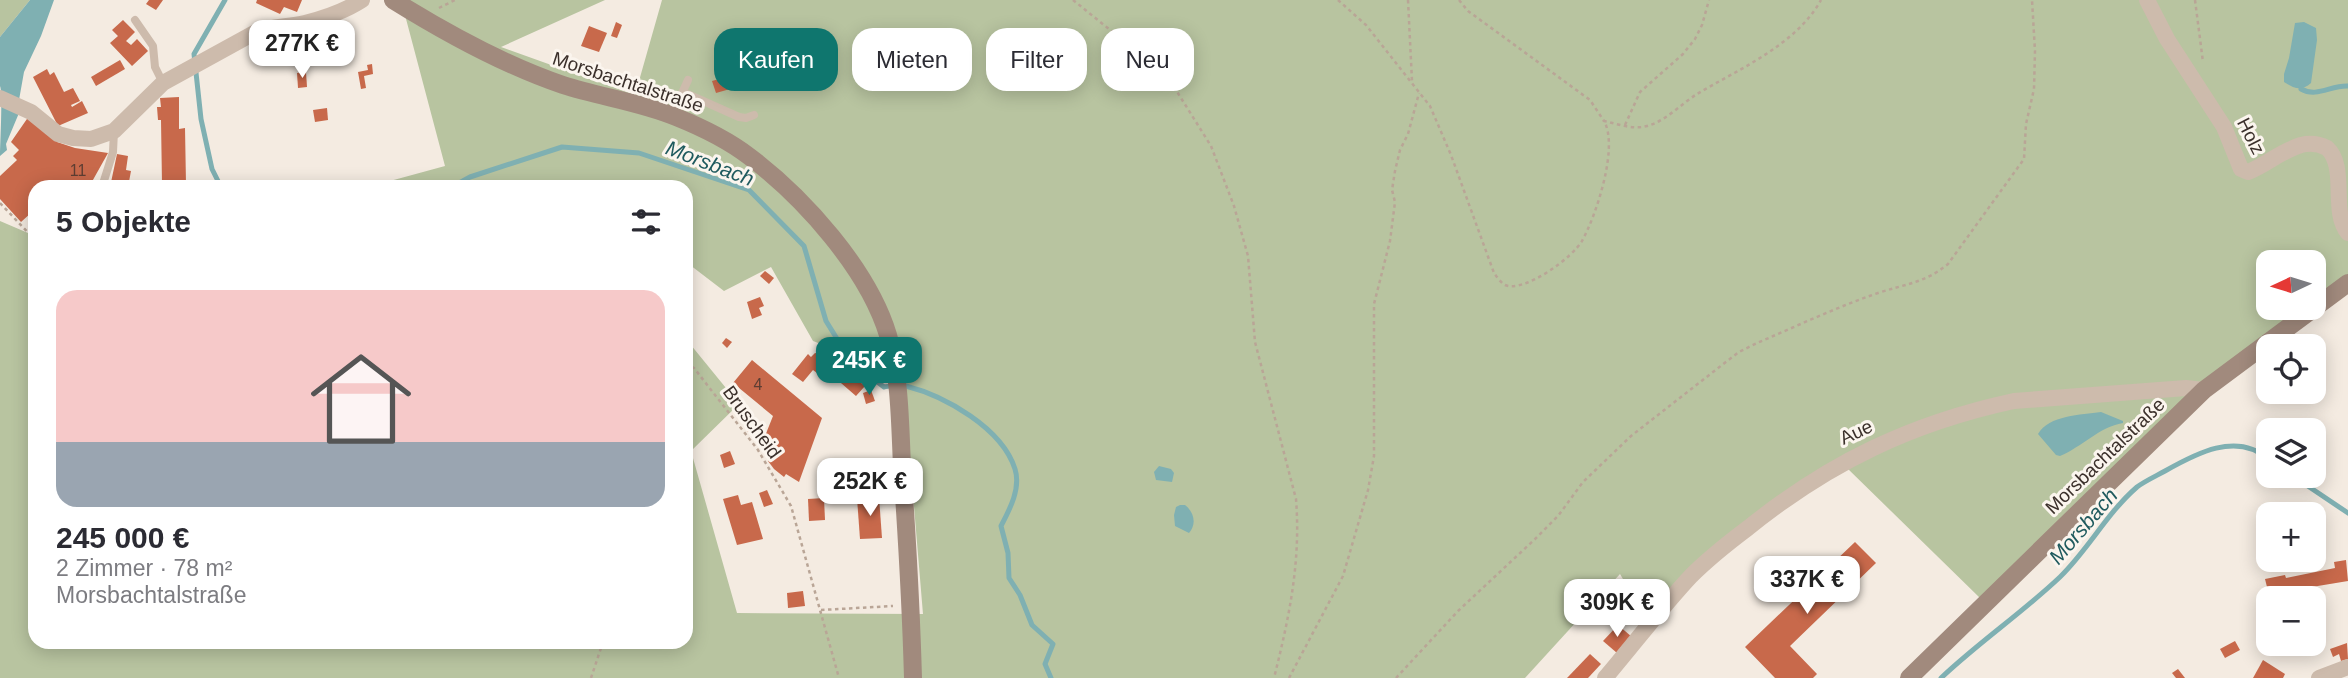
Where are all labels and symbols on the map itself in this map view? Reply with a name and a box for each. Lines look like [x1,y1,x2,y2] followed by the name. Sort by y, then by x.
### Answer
[245,20,359,80] pin: 277K €
[550,48,706,116] street label: Morsbachtalstraße
[2233,114,2269,158] street label: Holz
[663,136,757,190] water label: Morsbach
[70,162,86,179] house number: 11
[2256,250,2326,320] north arrow
[812,338,926,397] pin: 245K €
[754,376,763,393] house number: 4
[719,382,785,462] street label: Bruscheid
[2041,394,2169,518] street label: Morsbachtalstraße
[1836,415,1876,449] street label: Aue
[813,458,927,518] pin: 252K €
[2044,484,2122,568] water label: Morsbach
[1750,556,1864,616] pin: 337K €
[1560,580,1674,639] pin: 309K €

